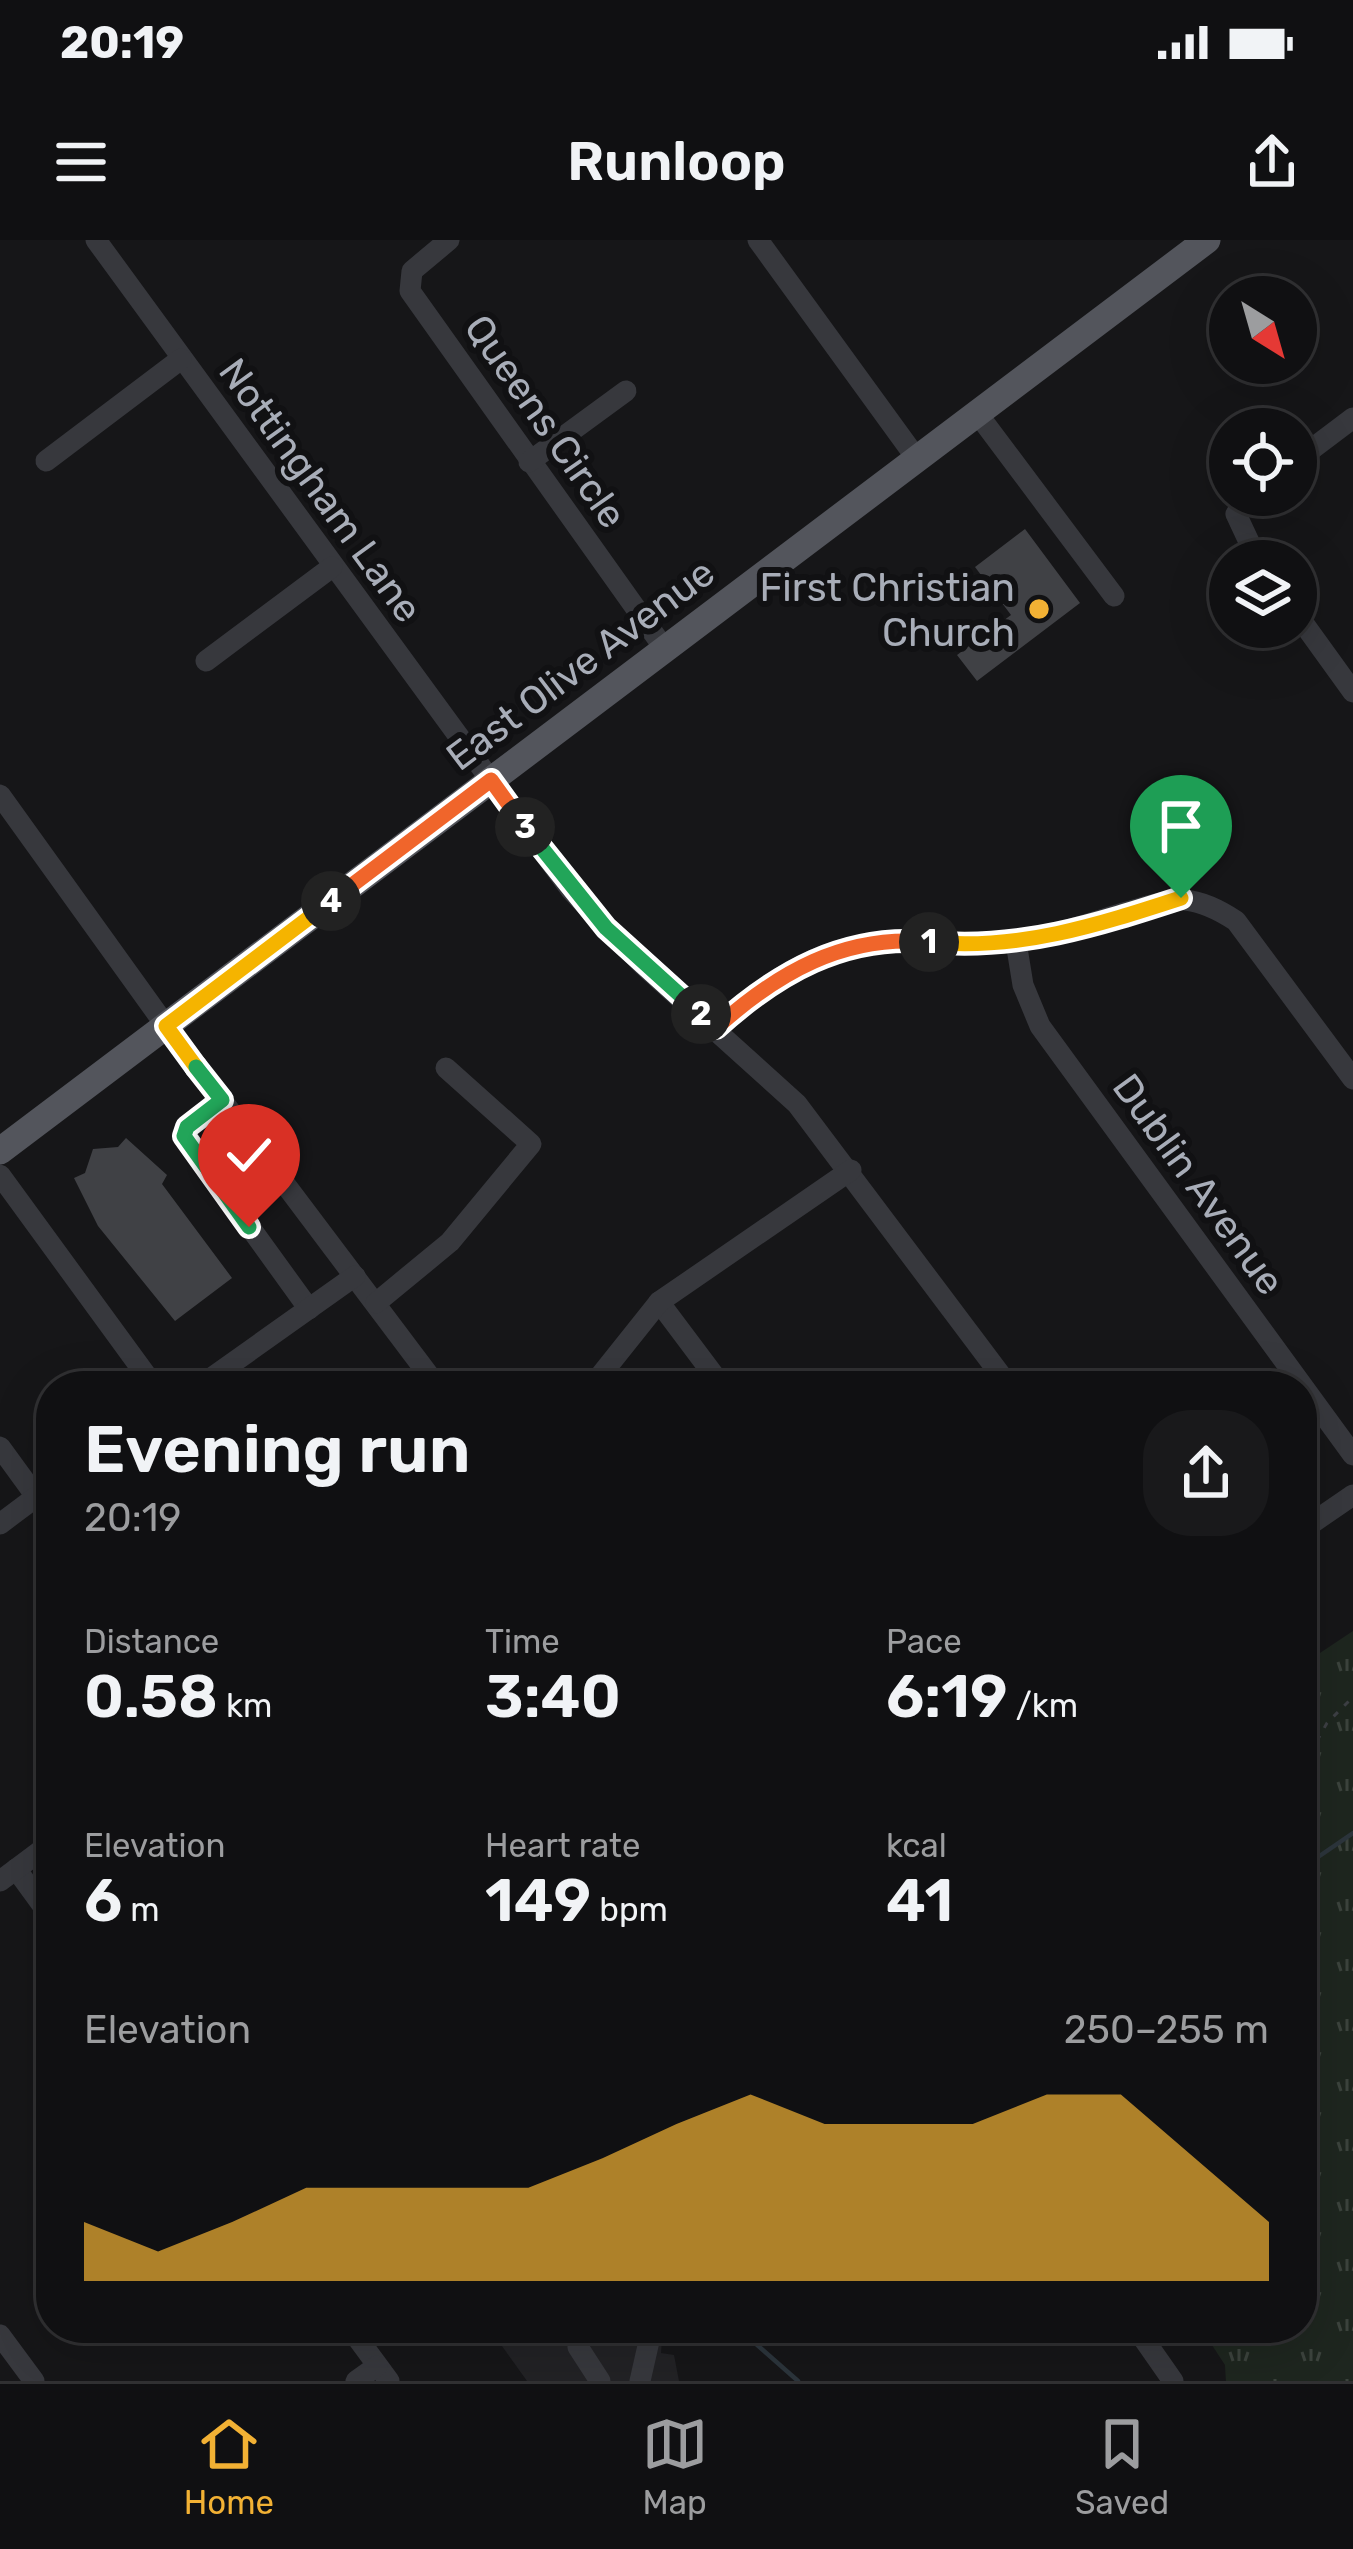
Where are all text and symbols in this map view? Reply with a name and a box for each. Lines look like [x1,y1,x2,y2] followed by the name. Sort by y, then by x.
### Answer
[60,16,184,69] text: 20:19
[48,129,114,195] icon: menu
[1239,129,1305,195] icon: share
[567,130,786,194] text: Runloop
[1209,276,1317,384] north arrow
[1209,276,1317,648] map controls
[455,306,636,537] street label: Queens Circle
[209,350,431,631] street label: Nottingham Lane
[1209,408,1317,516] button: locate
[1209,540,1317,648] button: layers
[438,549,723,780] street label: East Olive Avenue
[760,565,1015,656] place label: First Christian Church
[1026,596,1052,622] marker: First Christian Church
[1130,775,1232,898] pin
[1148,793,1214,859] icon: arrive
[495,797,555,857] pin: 3
[514,807,536,846] text: 3
[301,871,361,931] pin: 4
[320,881,342,920] text: 4
[899,912,959,972] pin: 1
[921,922,937,961] text: 1
[671,984,731,1044] pin: 2
[690,994,712,1033] text: 2
[1103,1065,1294,1304] street label: Dublin Avenue
[198,1104,300,1227] pin
[216,1122,282,1188] icon: check
[84,1410,470,1489] text: Evening run
[1143,1410,1269,1536] button: share
[84,1495,181,1541] text: 20:19
[84,1622,219,1661] text: Distance
[485,1622,560,1661] text: Time
[886,1622,962,1661] text: Pace
[84,1661,218,1732] text: 0.58
[485,1661,621,1732] text: 3:40
[886,1661,1008,1732] text: 6:19
[218,1686,272,1725] text: km
[1008,1686,1078,1725] text: /km
[84,1826,225,1865] text: Elevation
[485,1826,641,1865] text: Heart rate
[886,1826,947,1865] text: kcal
[84,1865,122,1936] text: 6
[485,1865,591,1936] text: 149
[886,1865,953,1936] text: 41
[122,1890,160,1929] text: m
[591,1890,668,1929] text: bpm
[84,2007,251,2053] text: Elevation
[1064,2007,1269,2053] text: 250–255 m
[184,2411,274,2522] tab: Home
[642,2411,708,2522] tab: Map
[1075,2411,1169,2522] tab: Saved

